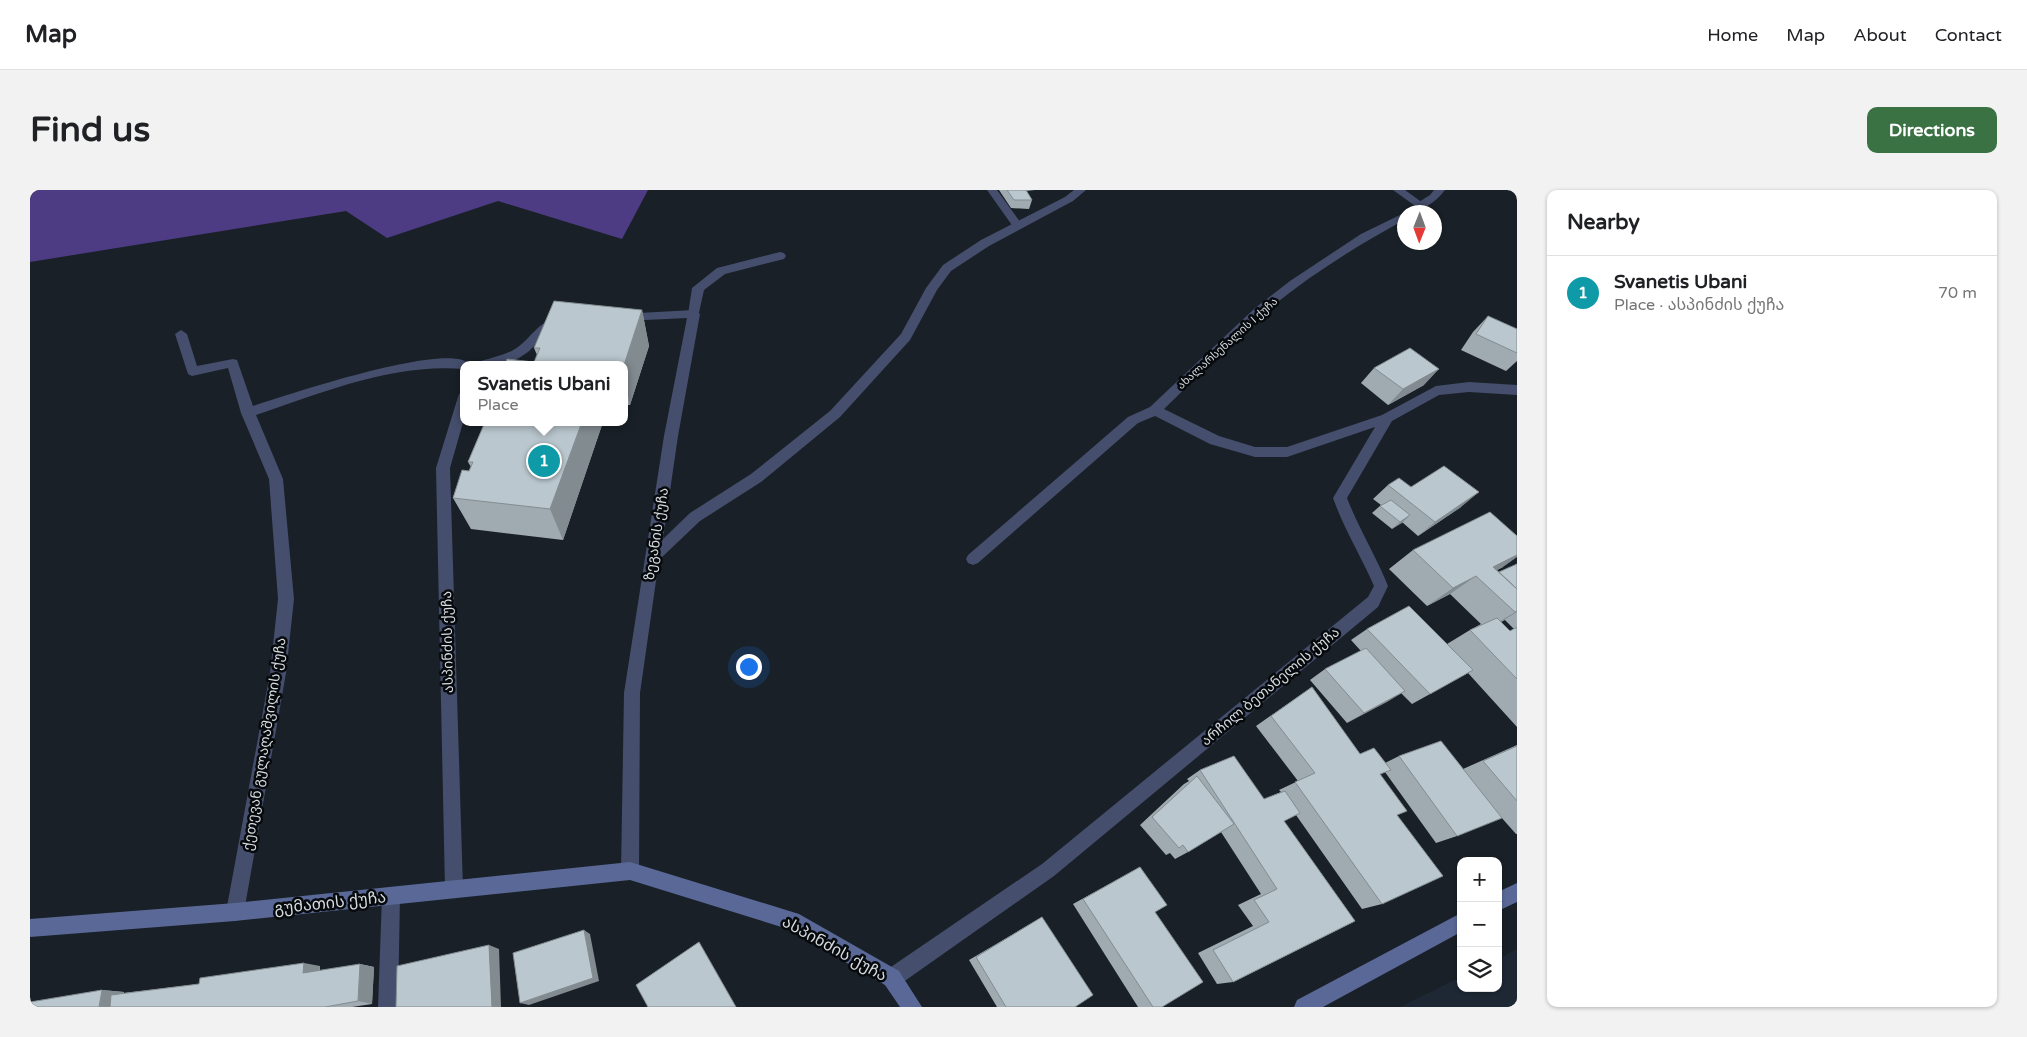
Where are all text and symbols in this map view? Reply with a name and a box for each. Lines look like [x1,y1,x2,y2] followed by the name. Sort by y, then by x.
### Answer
[25,20,77,49] text: Map
[1707,24,1758,46] text: Home
[1786,24,1825,46] text: Map
[1853,24,1907,46] text: About
[1935,24,2002,46] text: Contact
[1867,107,1997,153] button: Directions
[30,109,150,151] text: Find us
[1397,205,1442,250] north arrow
[1567,210,1640,235] text: Nearby
[1614,271,1747,293] text: Svanetis Ubani
[1578,283,1588,303] text: 1
[1938,283,1977,303] text: 70 m
[1174,295,1280,392] street label: ახალარსენალის I ქუჩა
[1614,295,1784,315] text: Place · ასპინძის ქუჩა
[460,361,628,426] popup
[477,373,611,395] text: Svanetis Ubani
[477,395,519,415] text: Place
[528,442,560,480] pin: 1
[641,486,672,582] street label: ზეგანის ქუჩა
[438,591,457,693] street label: ასპინძის ქუჩა
[1198,623,1343,749] street label: არჩილ ბეთანელის ქუჩა
[239,636,290,852] street label: ქეთევან გულაღაშვილის ქუჩა
[736,654,762,680] your location
[1457,857,1502,992] map controls
[1457,857,1502,902] button: +
[273,887,387,919] street label: გუმათის ქუჩა
[1457,902,1502,947] button: −
[779,912,890,986] street label: ასპინძის ქუჩა
[1457,947,1502,992] button: layers

